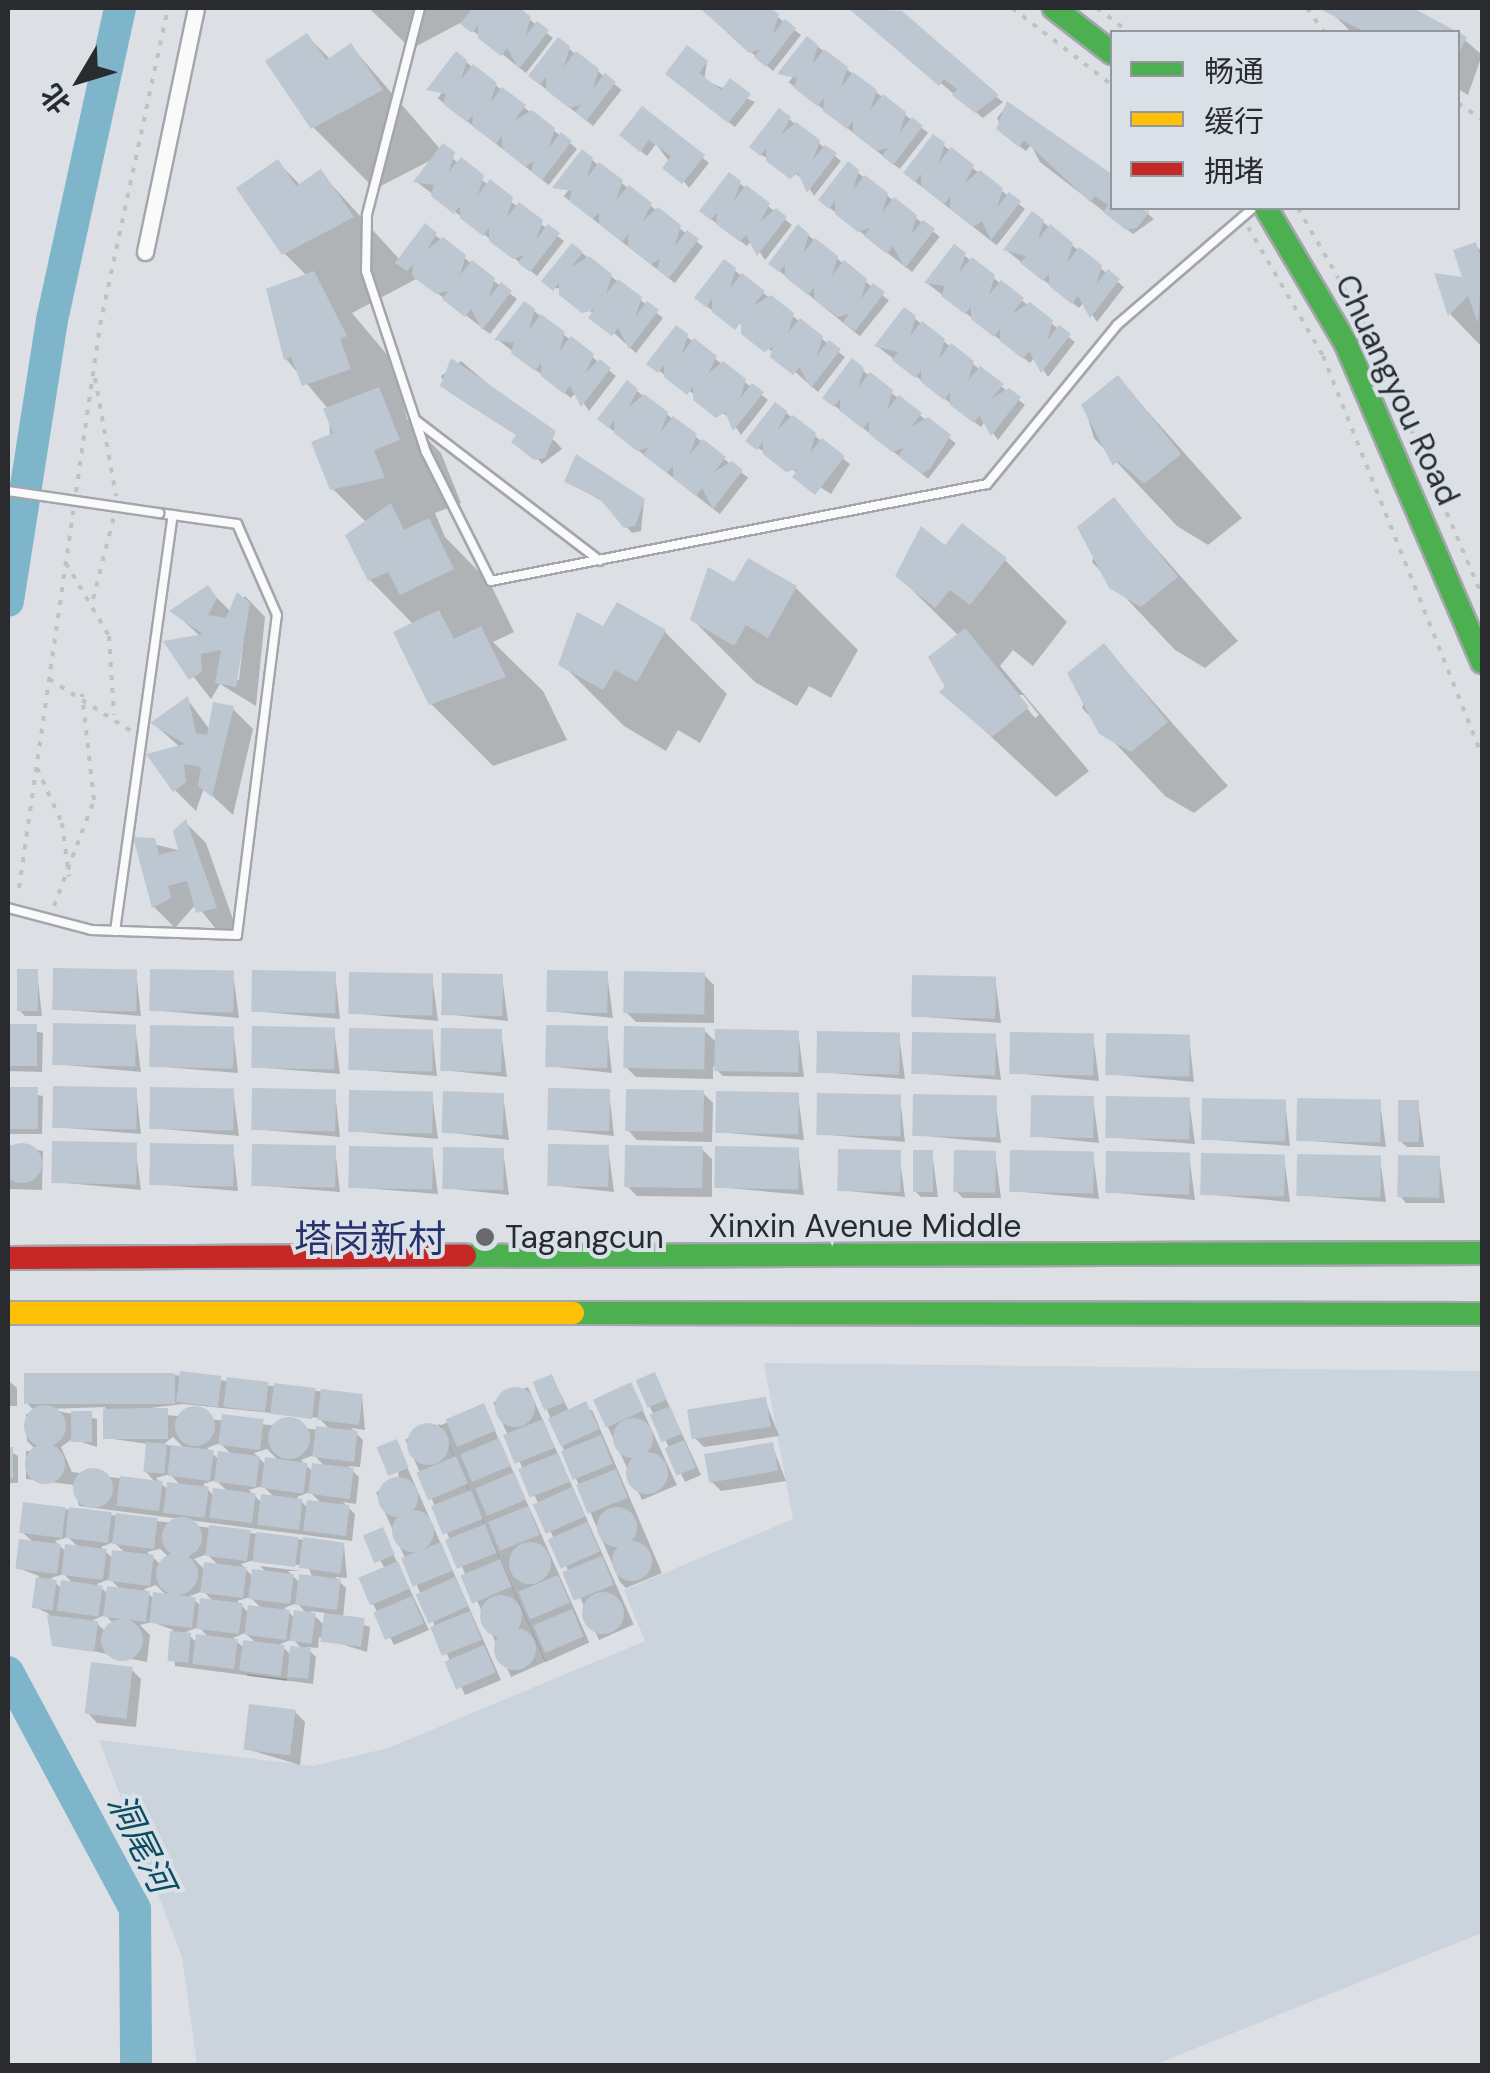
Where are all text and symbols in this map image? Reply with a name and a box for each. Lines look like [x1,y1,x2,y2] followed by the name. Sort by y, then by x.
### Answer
[30,30,130,130] north arrow
[1110,30,1460,210] legend
[1204,52,1264,91] text: 畅通
[33,76,79,121] text: 北
[1204,102,1264,141] text: 缓行
[1204,152,1264,191] text: 拥堵
[1327,269,1467,511] street label: Chuangyou Road
[708,1207,1022,1245] street label: Xinxin Avenue Middle
[294,1217,446,1263] district label: 塔岗新村
[505,1218,664,1256] place label: Tagangcun
[474,1226,496,1248] marker: Tagangcun
[99,1787,183,1899] water label: 洞尾河

